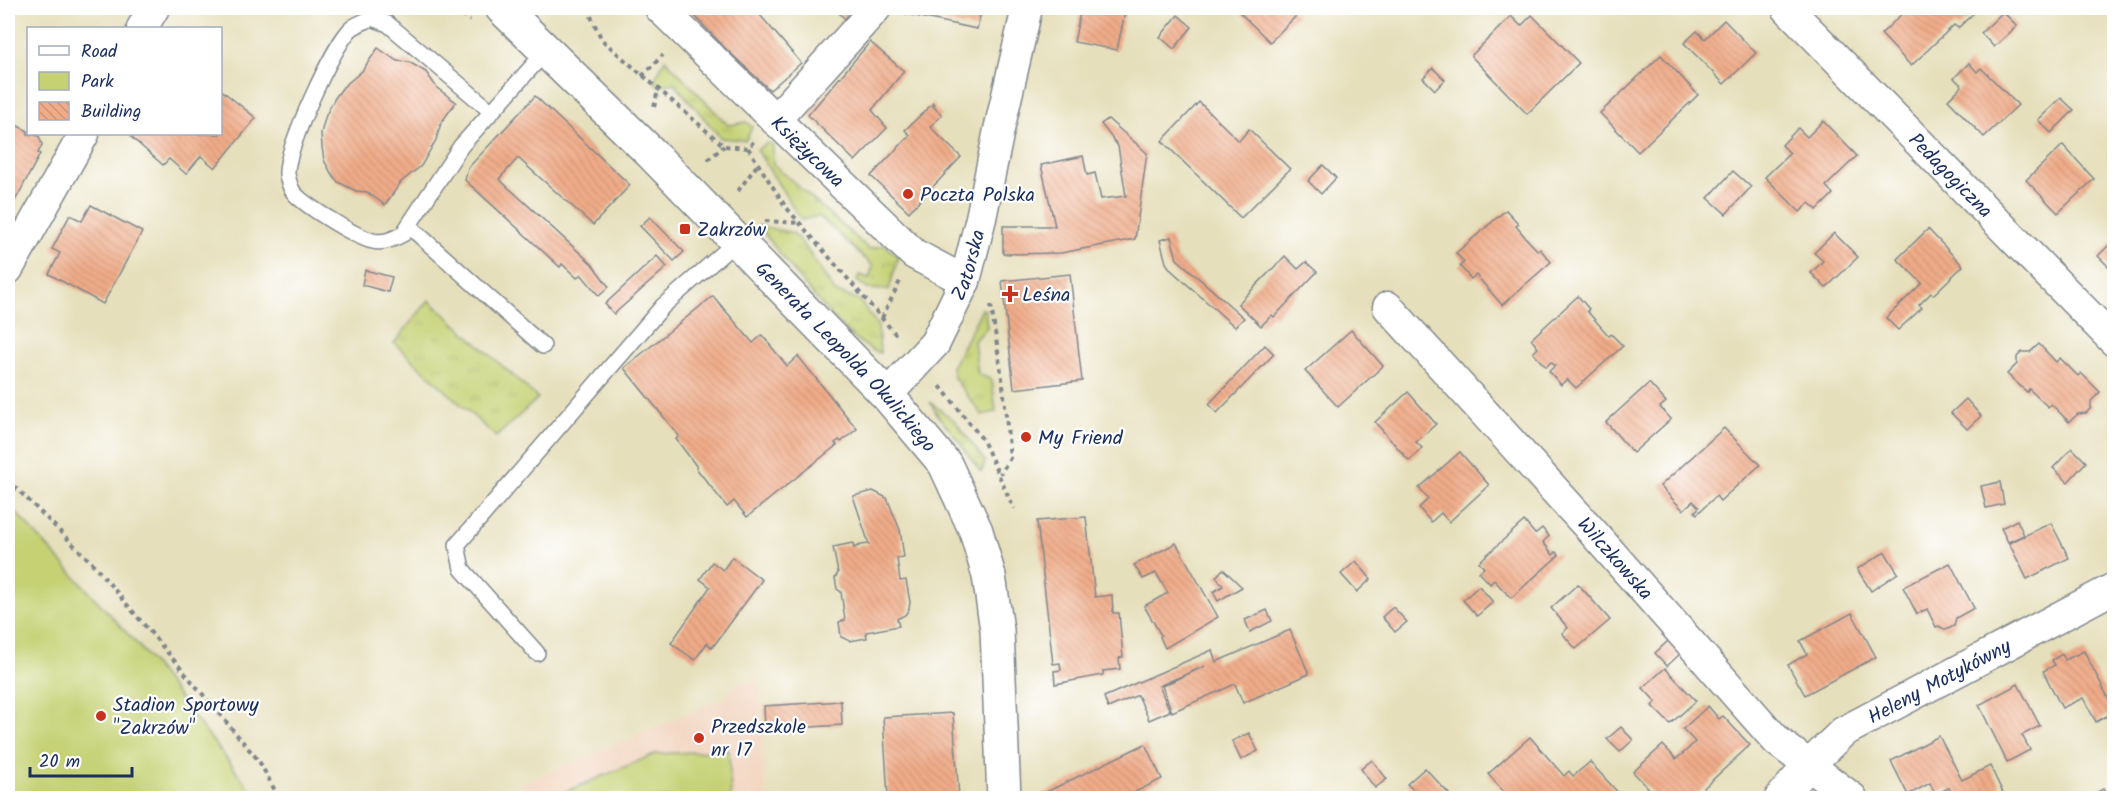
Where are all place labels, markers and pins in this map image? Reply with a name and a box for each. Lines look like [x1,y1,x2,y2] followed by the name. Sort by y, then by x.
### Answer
[920,180,1035,212] place label: Poczta Polska
[901,187,915,201] marker: Poczta Polska
[697,215,767,247] place label: Zakrzów
[678,222,692,236] marker: Zakrzów
[1022,280,1070,312] place label: Leśna
[1003,287,1017,301] marker: Leśna
[1038,423,1124,455] place label: My Friend
[1019,430,1033,444] marker: My Friend
[113,690,259,745] place label: Stadion Sportowy "Zakrzów"
[94,709,108,723] marker: Stadion Sportowy "Zakrzów"
[711,712,806,767] place label: Przedszkole nr 17
[692,731,706,745] marker: Przedszkole nr 17

